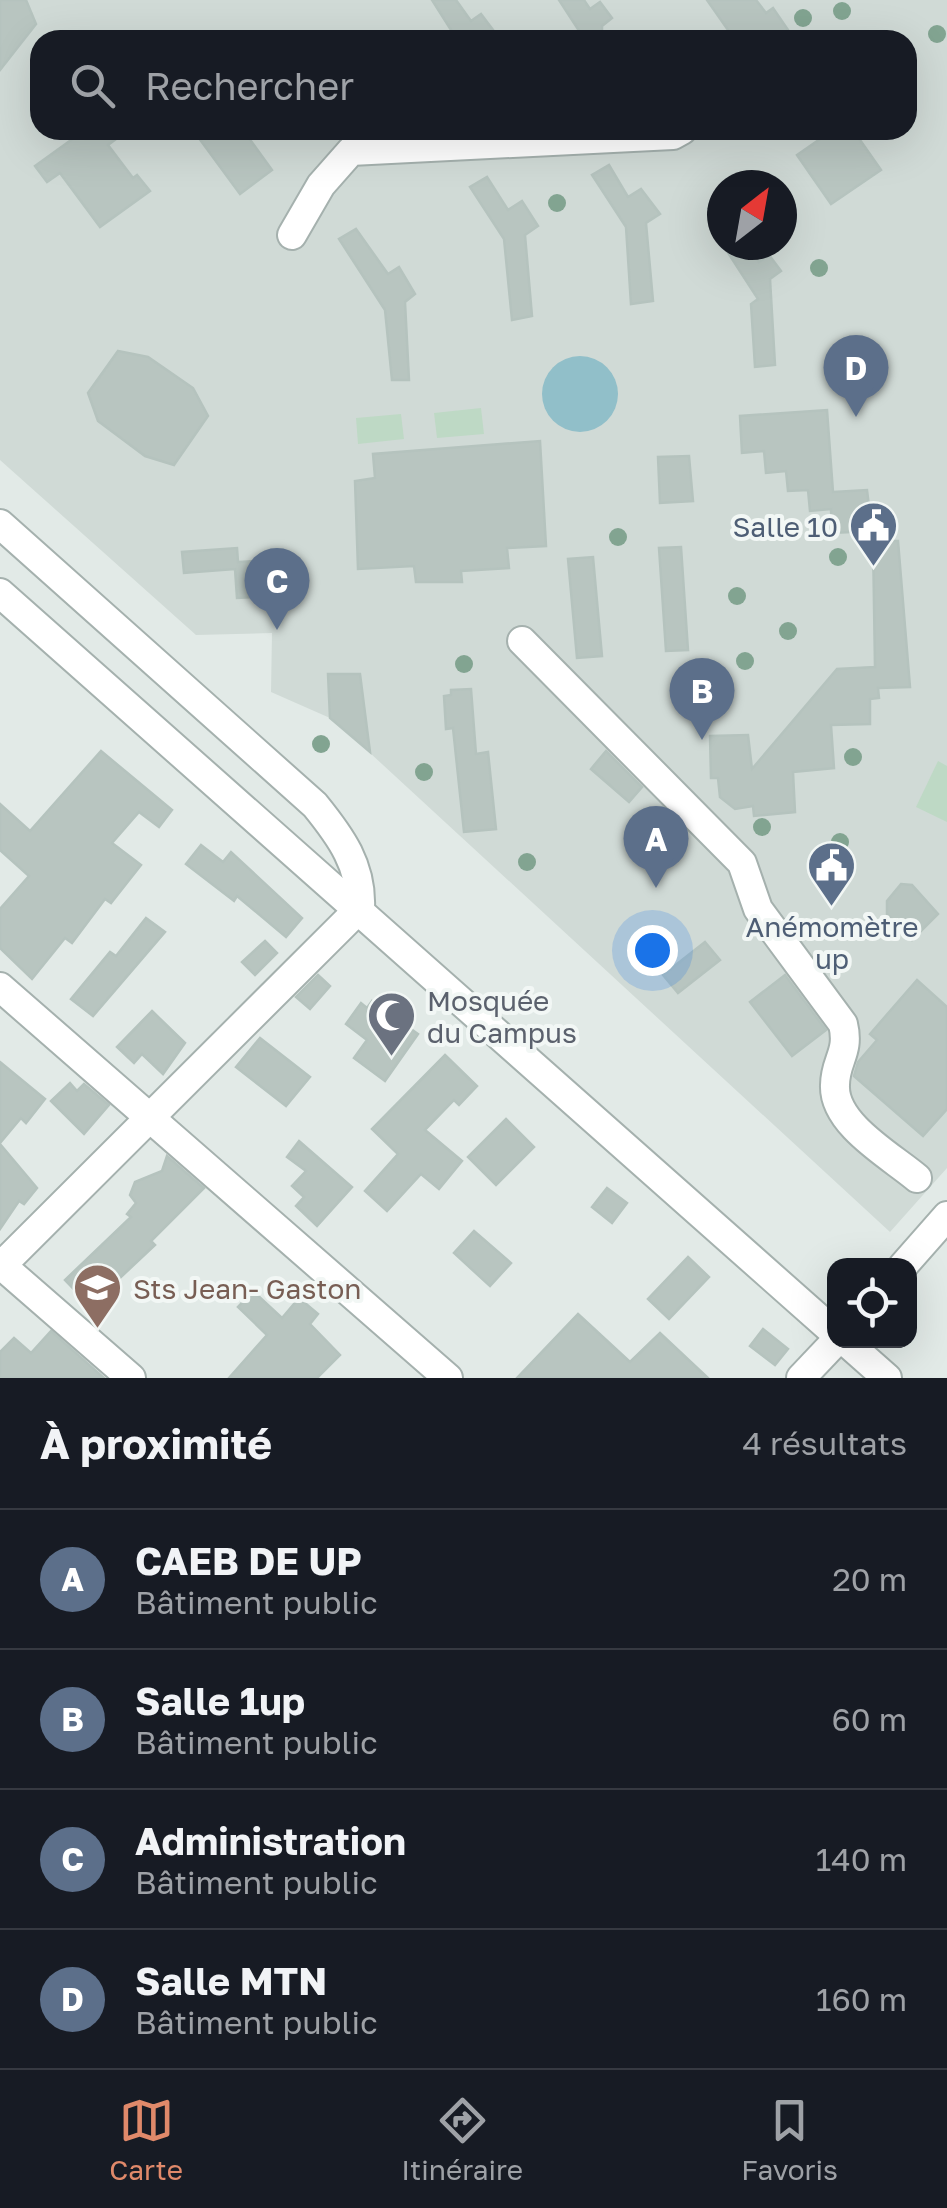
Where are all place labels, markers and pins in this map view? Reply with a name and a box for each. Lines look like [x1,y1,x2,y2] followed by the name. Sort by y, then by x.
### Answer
[824,334,888,417] pin: D
[847,500,899,568] public building icon: Salle 10
[732,510,838,543] place label: Salle 10
[244,548,310,630] pin: C
[670,658,734,740] pin: B
[624,806,688,888] pin: A
[806,840,858,908] public building icon: Anémomètre up
[746,910,918,975] place label: Anémomètre up
[427,984,577,1049] place label: Mosquée du Campus
[366,990,418,1058] mosque icon: Mosquée du Campus
[72,1262,124,1330] school or university icon: Sts Jean- Gaston
[133,1272,361,1305] place label: Sts Jean- Gaston

